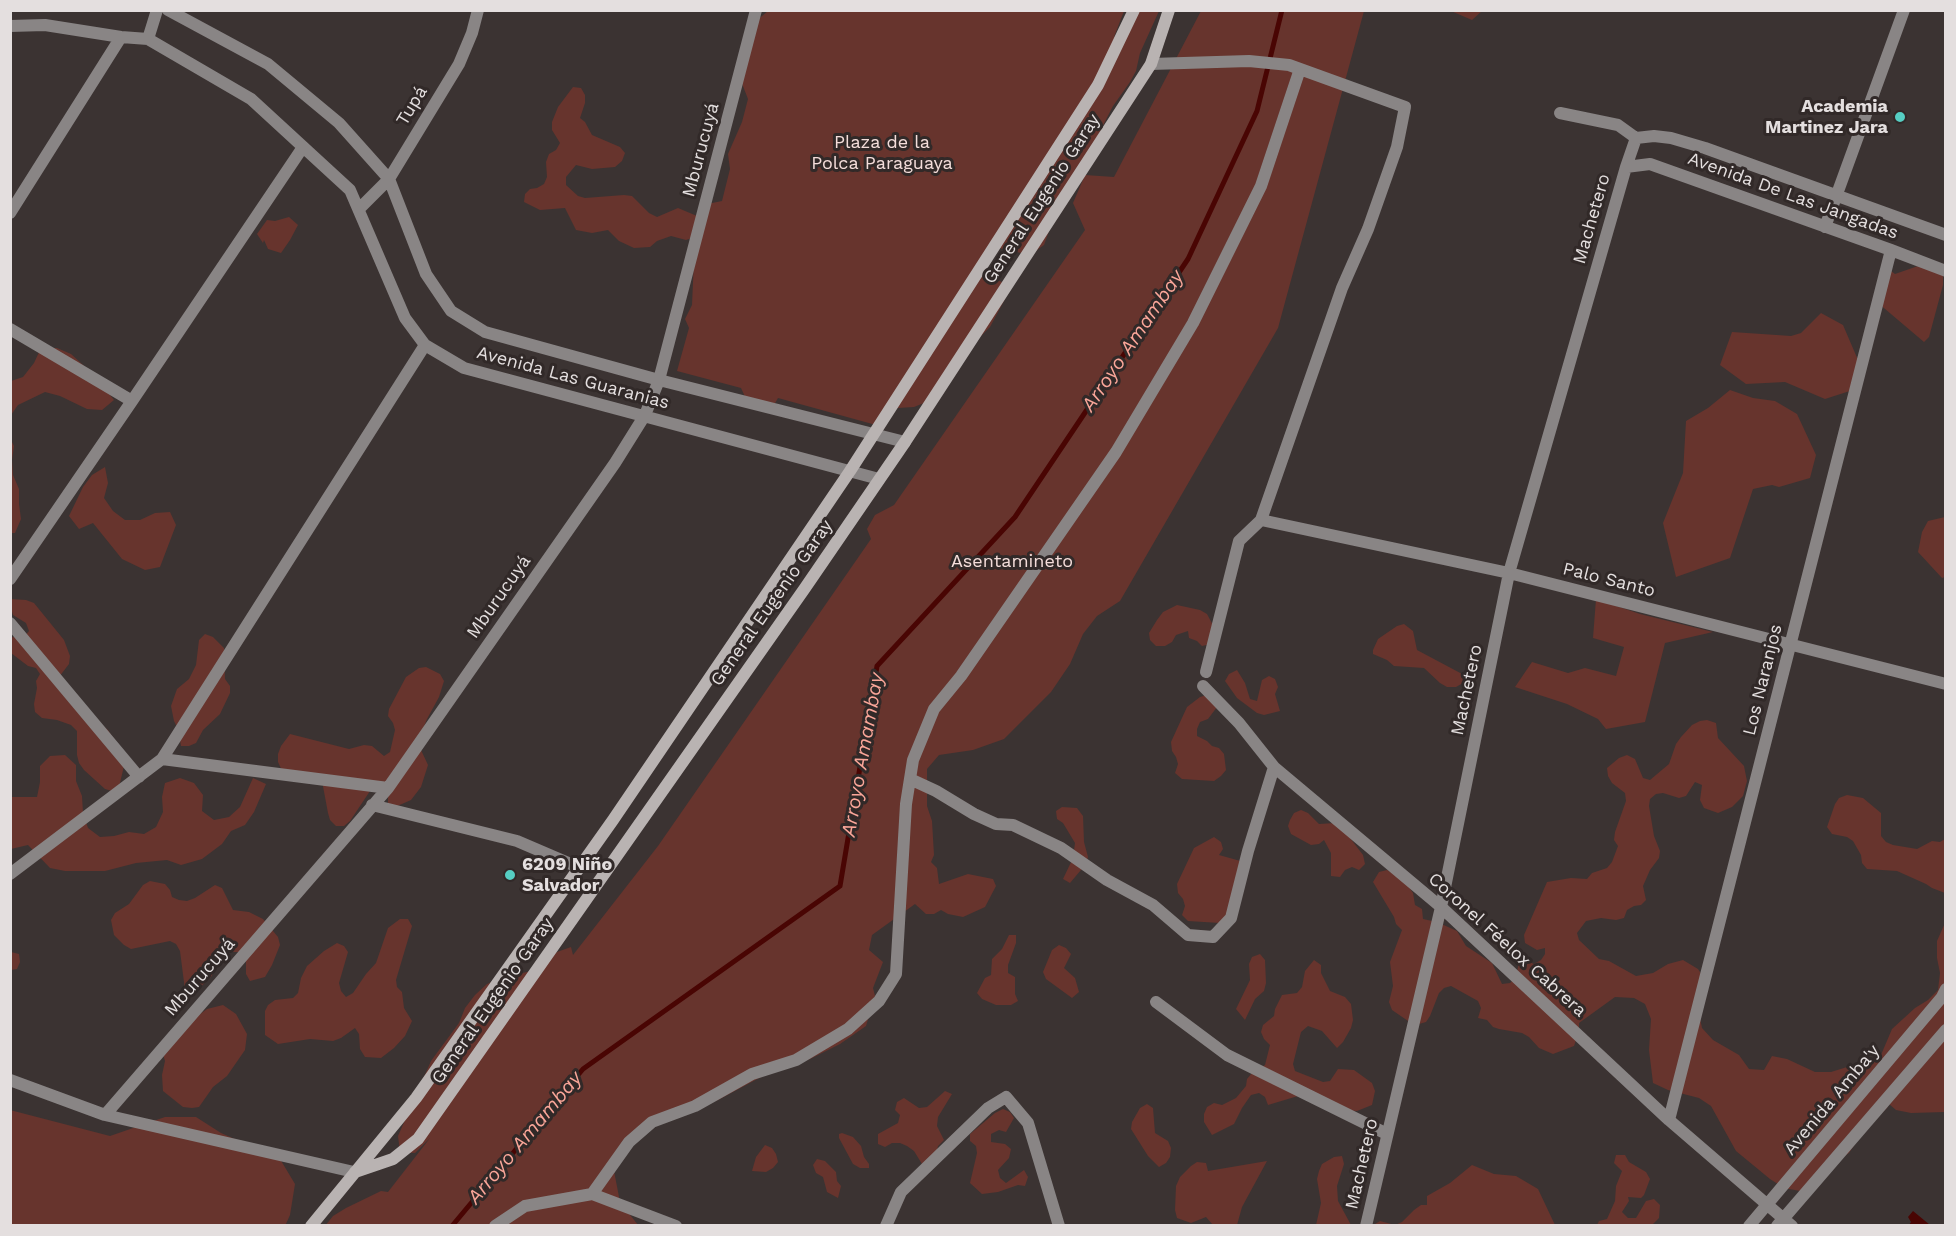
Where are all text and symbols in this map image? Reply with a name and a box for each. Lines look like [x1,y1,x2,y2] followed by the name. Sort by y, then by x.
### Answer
[392,82,432,130] street label: Tupá
[1765,96,1888,138] place label: Academia Martinez Jara
[678,101,724,199] street label: Mburucuyá
[979,110,1105,288] street label: General Eugenio Garay
[1893,110,1907,124] marker: Academia Martinez Jara
[811,132,953,174] park label: Plaza de la Polca Paraguaya
[1685,148,1901,244] street label: Avenida De Las Jangadas
[1569,172,1615,266] street label: Machetero
[1077,266,1189,416] water label: Arroyo Amambay
[474,342,672,414] street label: Avenida Las Guaranias
[706,516,838,690] street label: General Eugenio Garay
[462,551,536,643] street label: Mburucuyá
[951,551,1073,573] park label: Asentamineto
[1561,558,1657,602] street label: Palo Santo
[1739,622,1787,738] street label: Los Naranjos
[1447,642,1487,738] street label: Machetero
[837,671,889,839] water label: Arroyo Amambay
[522,854,612,896] place label: 6209 Niño Salvador
[503,868,517,882] marker: 6209 Niño Salvador
[1424,868,1590,1022] street label: Coronel Féelox Cabrera
[427,914,559,1088] street label: General Eugenio Garay
[160,933,240,1021] street label: Mburucuyá
[1779,1040,1885,1160] street label: Avenida Amba'y
[463,1067,587,1209] water label: Arroyo Amambay
[1341,1116,1383,1212] street label: Machetero

